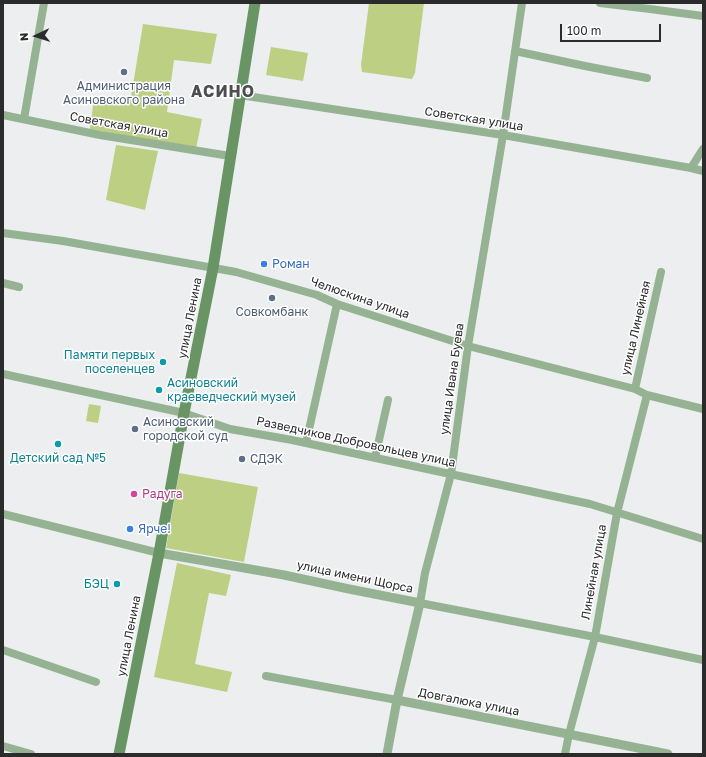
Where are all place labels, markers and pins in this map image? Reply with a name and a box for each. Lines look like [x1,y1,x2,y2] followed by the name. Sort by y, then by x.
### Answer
[119,67,129,77] marker: Администрация Асиновского района
[63,79,185,107] place label: Администрация Асиновского района
[272,257,310,271] place label: Роман
[259,259,269,269] marker: Роман
[267,293,277,303] marker: Совкомбанк
[236,305,308,319] place label: Совкомбанк
[64,348,155,376] place label: Памяти первых поселенцев
[158,357,168,367] marker: Памяти первых поселенцев
[167,376,296,404] place label: Асиновский краеведческий музей
[154,385,164,395] marker: Асиновский краеведческий музей
[143,415,228,443] place label: Асиновский городской суд
[130,424,140,434] marker: Асиновский городской суд
[53,439,63,449] marker: Детский сад №5
[10,451,106,465] place label: Детский сад №5
[250,452,283,466] place label: СДЭК
[237,454,247,464] marker: СДЭК
[142,487,183,501] place label: Радуга
[129,489,139,499] marker: Радуга
[138,522,171,536] place label: Ярче!
[125,524,135,534] marker: Ярче!
[84,577,109,591] place label: БЭЦ
[112,579,122,589] marker: БЭЦ

